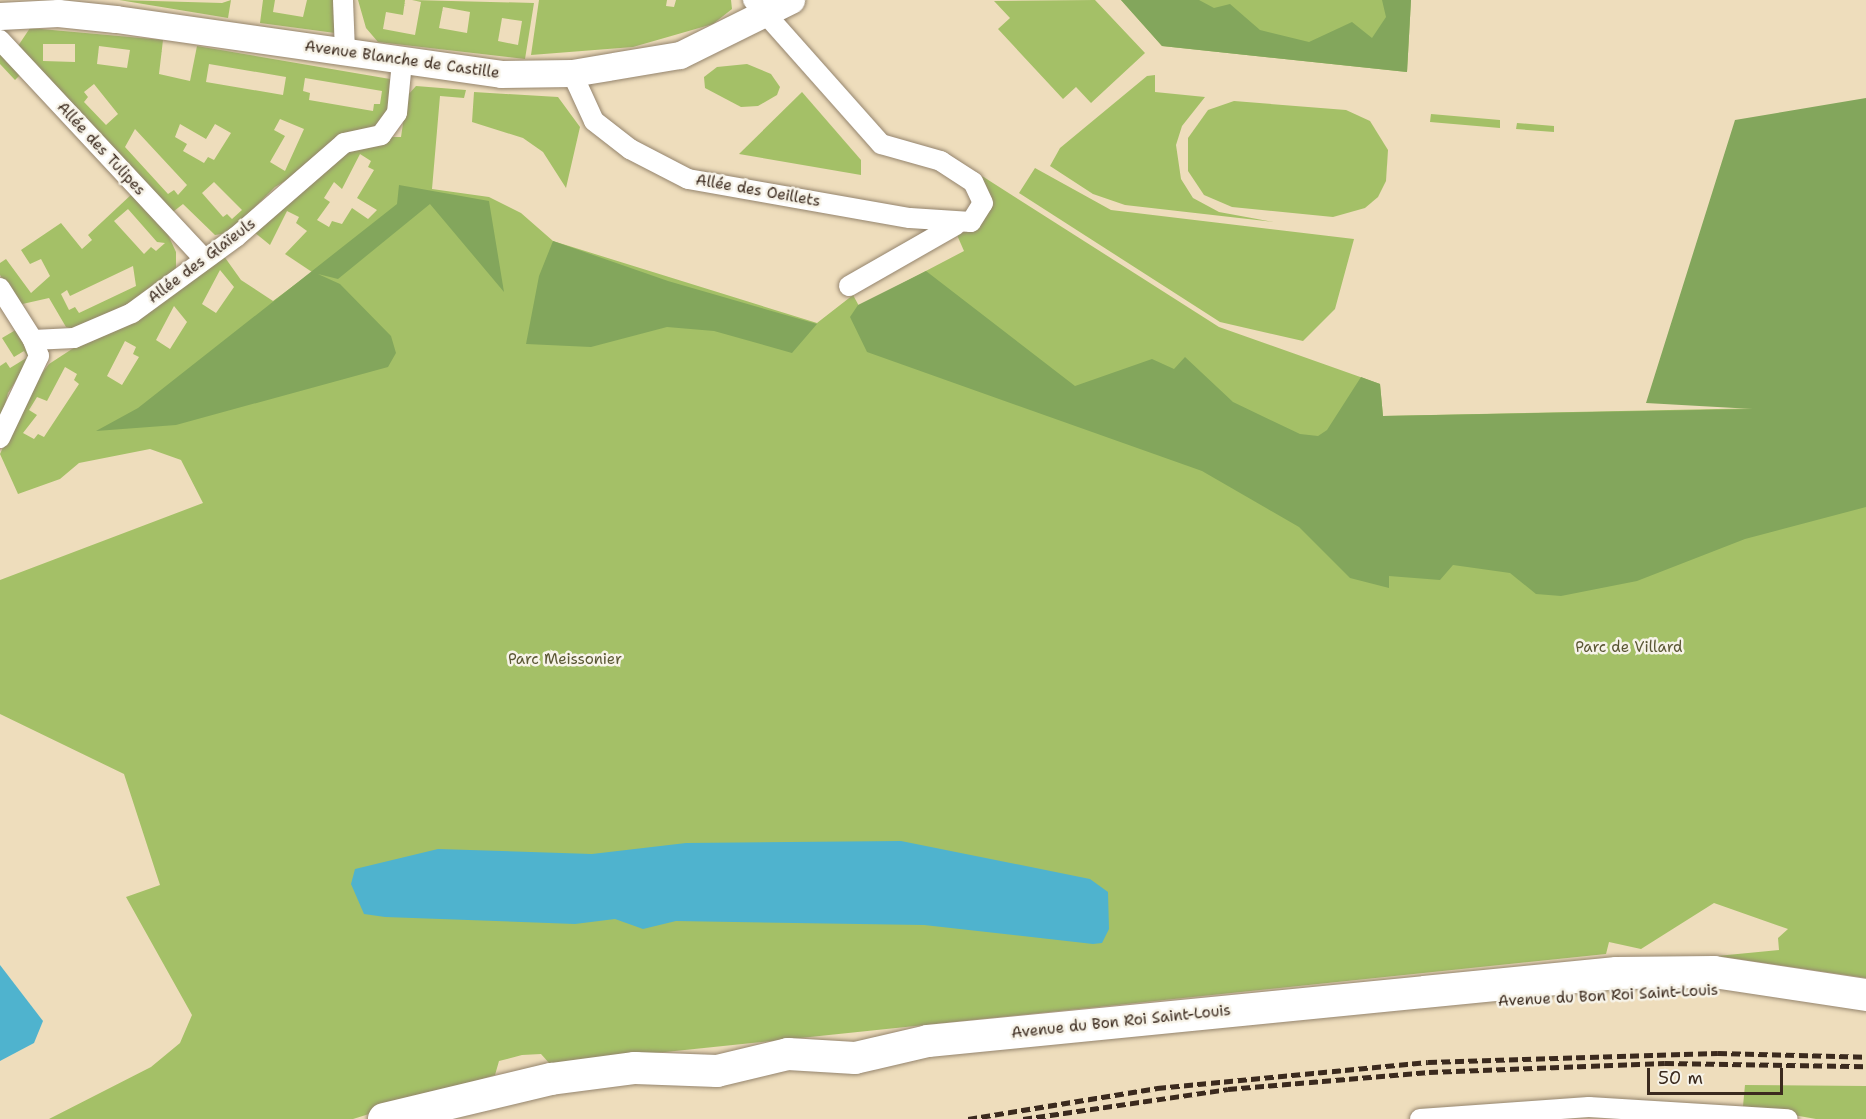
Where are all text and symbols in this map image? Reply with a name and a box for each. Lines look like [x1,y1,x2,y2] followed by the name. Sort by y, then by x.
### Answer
[304,37,500,83] street label: Avenue Blanche de Castille
[53,99,149,199] street label: Allée des Tulipes
[694,171,822,211] street label: Allée des Oeillets
[145,215,259,307] street label: Allée des Glaïeuls
[1575,639,1683,657] park label: Parc de Villard
[508,651,622,669] park label: Parc Meissonier
[1497,981,1719,1011] street label: Avenue du Bon Roi Saint-Louis
[1010,1002,1232,1042] street label: Avenue du Bon Roi Saint-Louis
[1650,1056,1786,1094] scale bar
[1658,1066,1703,1090] text: 50 m

